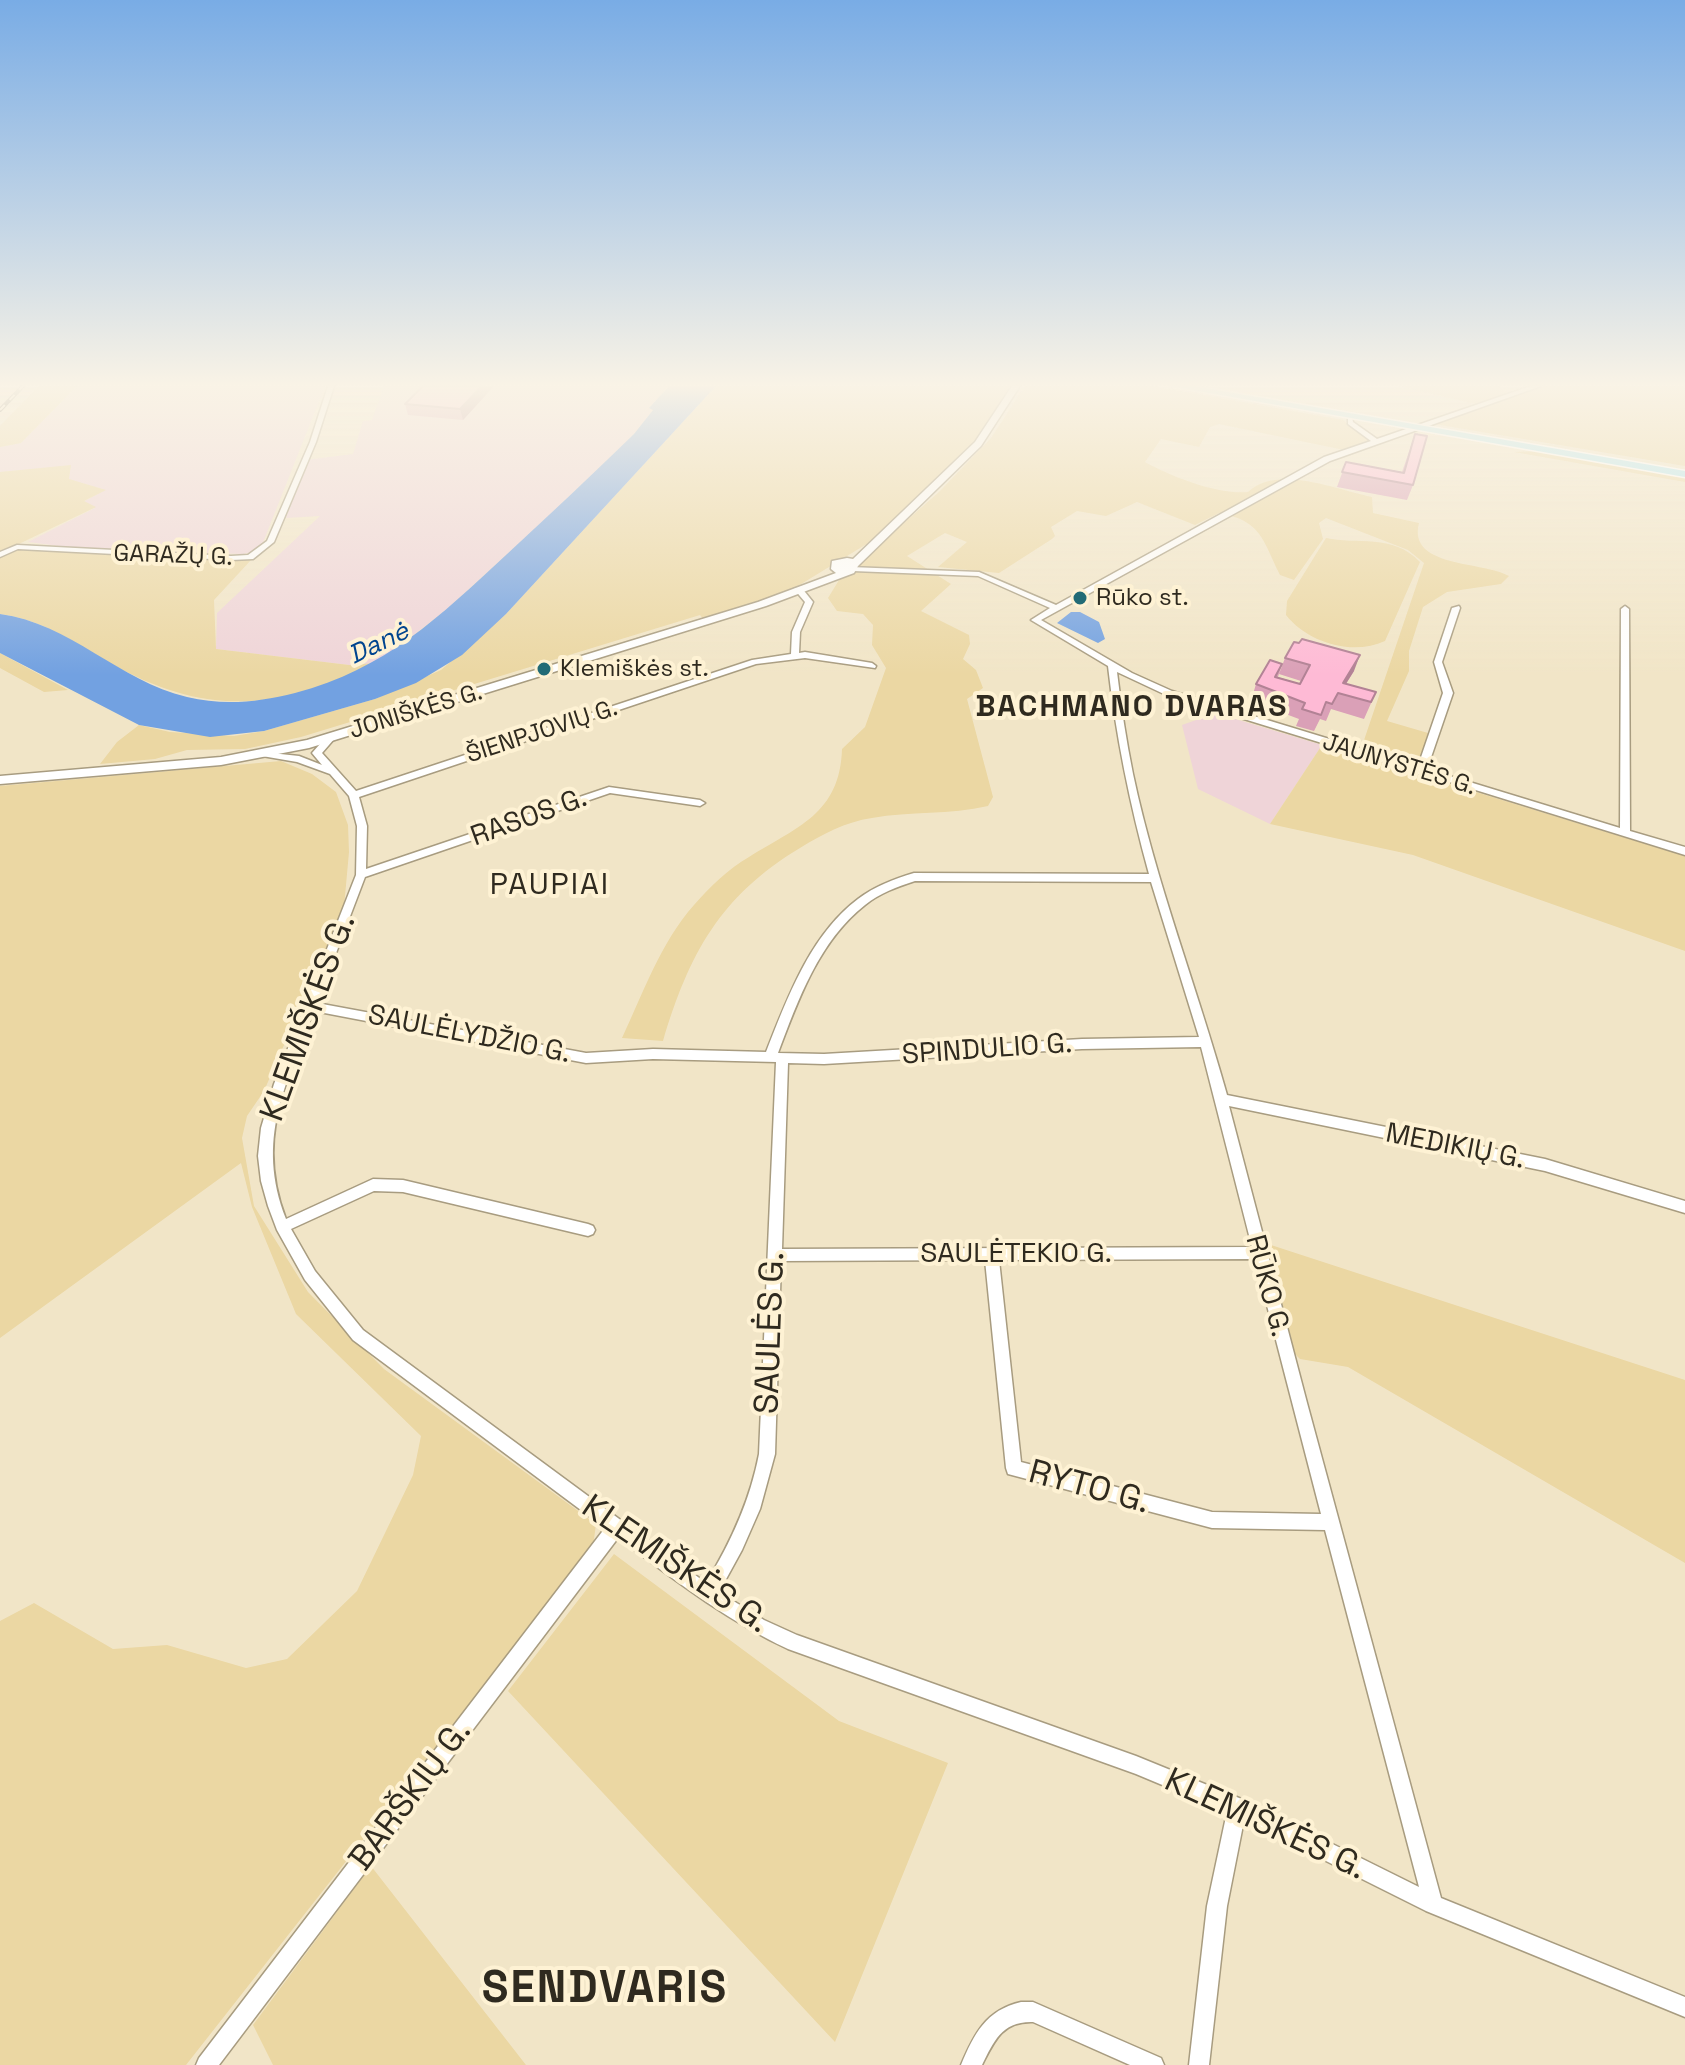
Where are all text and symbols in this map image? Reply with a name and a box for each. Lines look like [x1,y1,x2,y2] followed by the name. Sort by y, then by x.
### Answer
[113,540,233,572] street label: GARAŽŲ G.
[1096,584,1189,612] place label: Rūko st.
[1071,589,1089,607] marker: Rūko st.
[344,616,414,672] water label: Danė
[560,655,709,683] place label: Klemiškės st.
[535,660,553,678] marker: Klemiškės st.
[346,678,486,746] street label: JONIŠKĖS G.
[976,690,1288,726] district label: BACHMANO DVARAS
[463,694,621,770] street label: ŠIENPJOVIŲ G.
[1319,728,1479,802] street label: JAUNYSTĖS G.
[466,782,592,854] street label: RASOS G.
[490,868,610,904] district label: PAUPIAI
[253,909,365,1127] street label: KLEMIŠKĖS G.
[365,999,573,1071] street label: SAULĖLYDŽIO G.
[901,1027,1073,1073] street label: SPINDULIO G.
[1383,1117,1527,1177] street label: MEDIKIŲ G.
[1237,1231,1297,1341] street label: RŪKO G.
[920,1237,1112,1271] street label: SAULĖTEKIO G.
[748,1251,794,1415] street label: SAULĖS G.
[1024,1452,1154,1524] street label: RYTO G.
[573,1487,777,1643] street label: KLEMIŠKĖS G.
[341,1713,481,1879] street label: BARŠKIŲ G.
[1158,1761,1372,1889] street label: KLEMIŠKĖS G.
[482,1964,728,2016] district label: SENDVARIS

